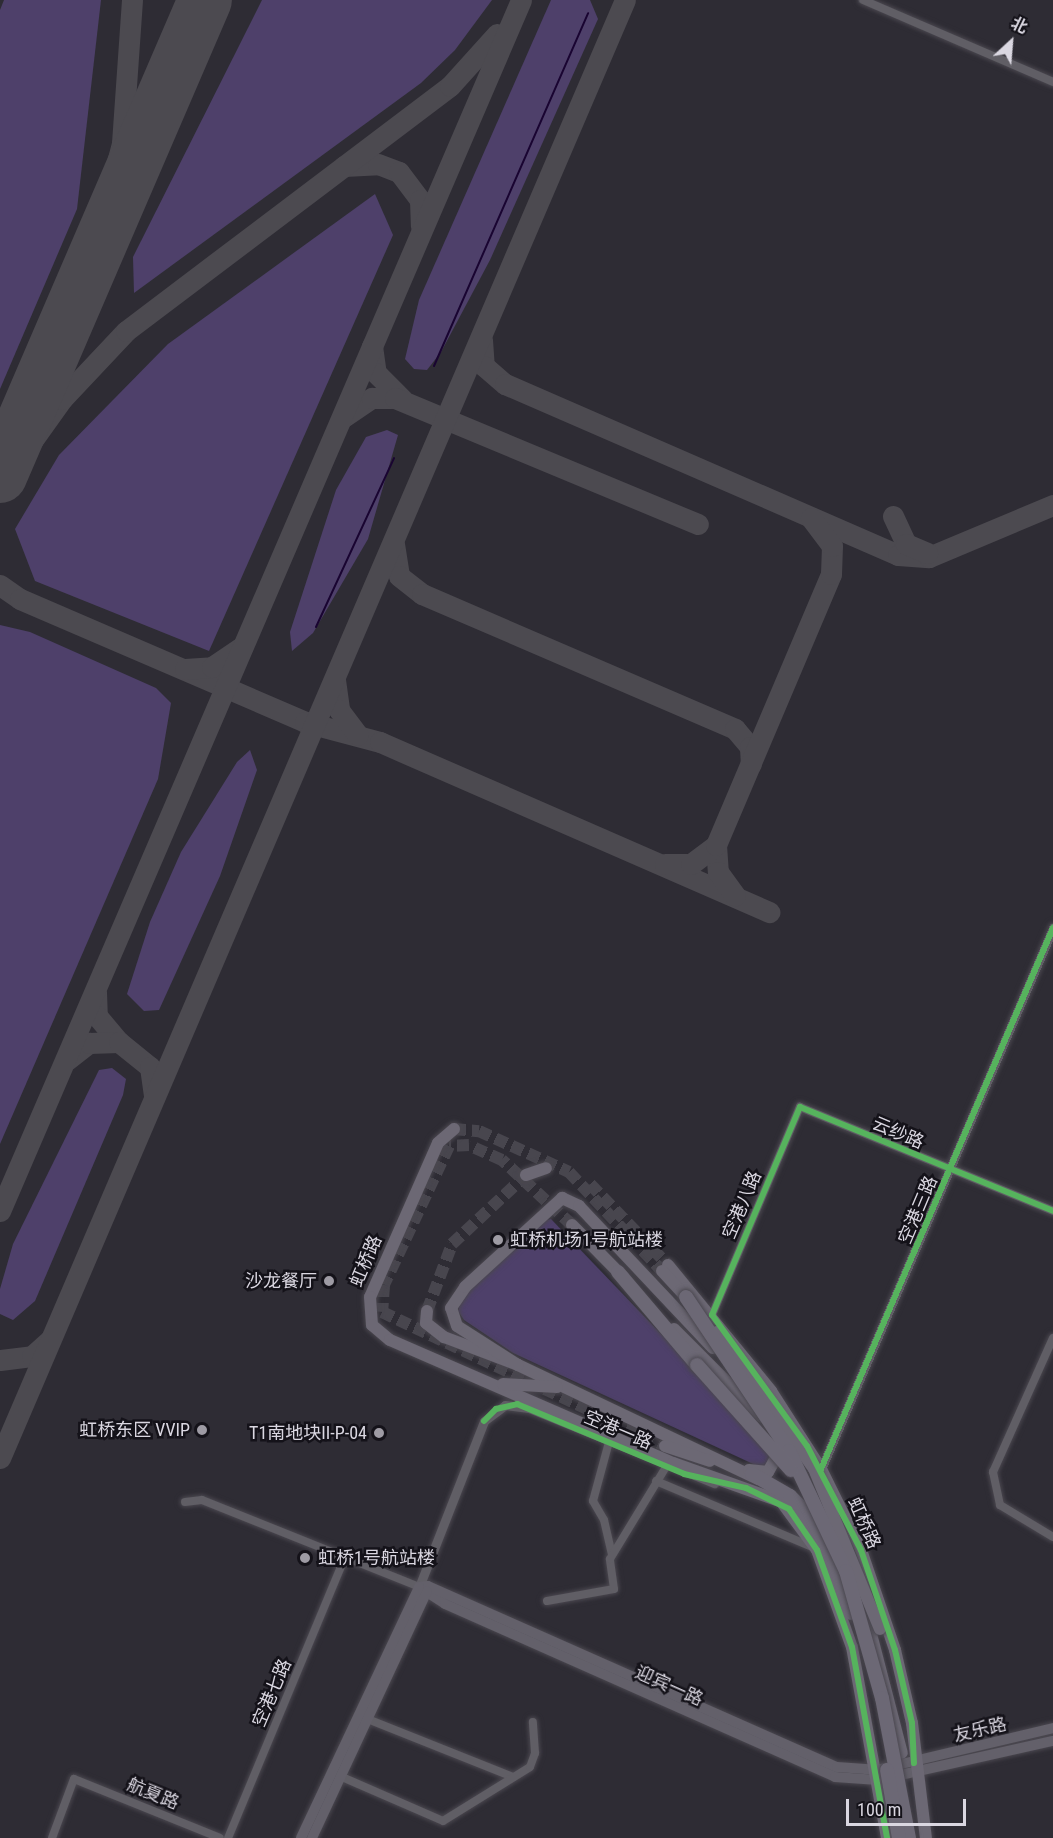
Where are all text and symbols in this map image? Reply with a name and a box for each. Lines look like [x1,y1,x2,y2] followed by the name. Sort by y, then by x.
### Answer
[981,12,1041,72] north arrow
[1008,13,1030,37] text: 北
[869,1113,927,1153] street label: 云纱路
[718,1168,766,1242] street label: 空港八路
[894,1173,942,1247] street label: 空港三路
[510,1229,663,1251] place label: 虹桥机场1号航站楼
[346,1232,386,1290] street label: 虹桥路
[491,1233,505,1247] marker: 虹桥机场1号航站楼
[245,1270,317,1292] place label: 沙龙餐厅
[322,1274,336,1288] marker: 沙龙餐厅
[581,1406,655,1454] street label: 空港一路
[79,1419,190,1441] place label: 虹桥东区 VVIP
[249,1422,367,1444] place label: T1南地块II-P-04
[195,1423,209,1437] marker: 虹桥东区 VVIP
[372,1426,386,1440] marker: T1南地块II-P-04
[843,1494,885,1552] street label: 虹桥路
[318,1547,435,1569] place label: 虹桥1号航站楼
[296,1549,314,1567] marker: 虹桥1号航站楼
[248,1656,296,1730] street label: 空港七路
[632,1661,706,1711] street label: 迎宾一路
[951,1713,1009,1747] street label: 友乐路
[124,1774,182,1814] street label: 航夏路
[849,1787,969,1825] scale bar
[857,1799,901,1820] text: 100 m

